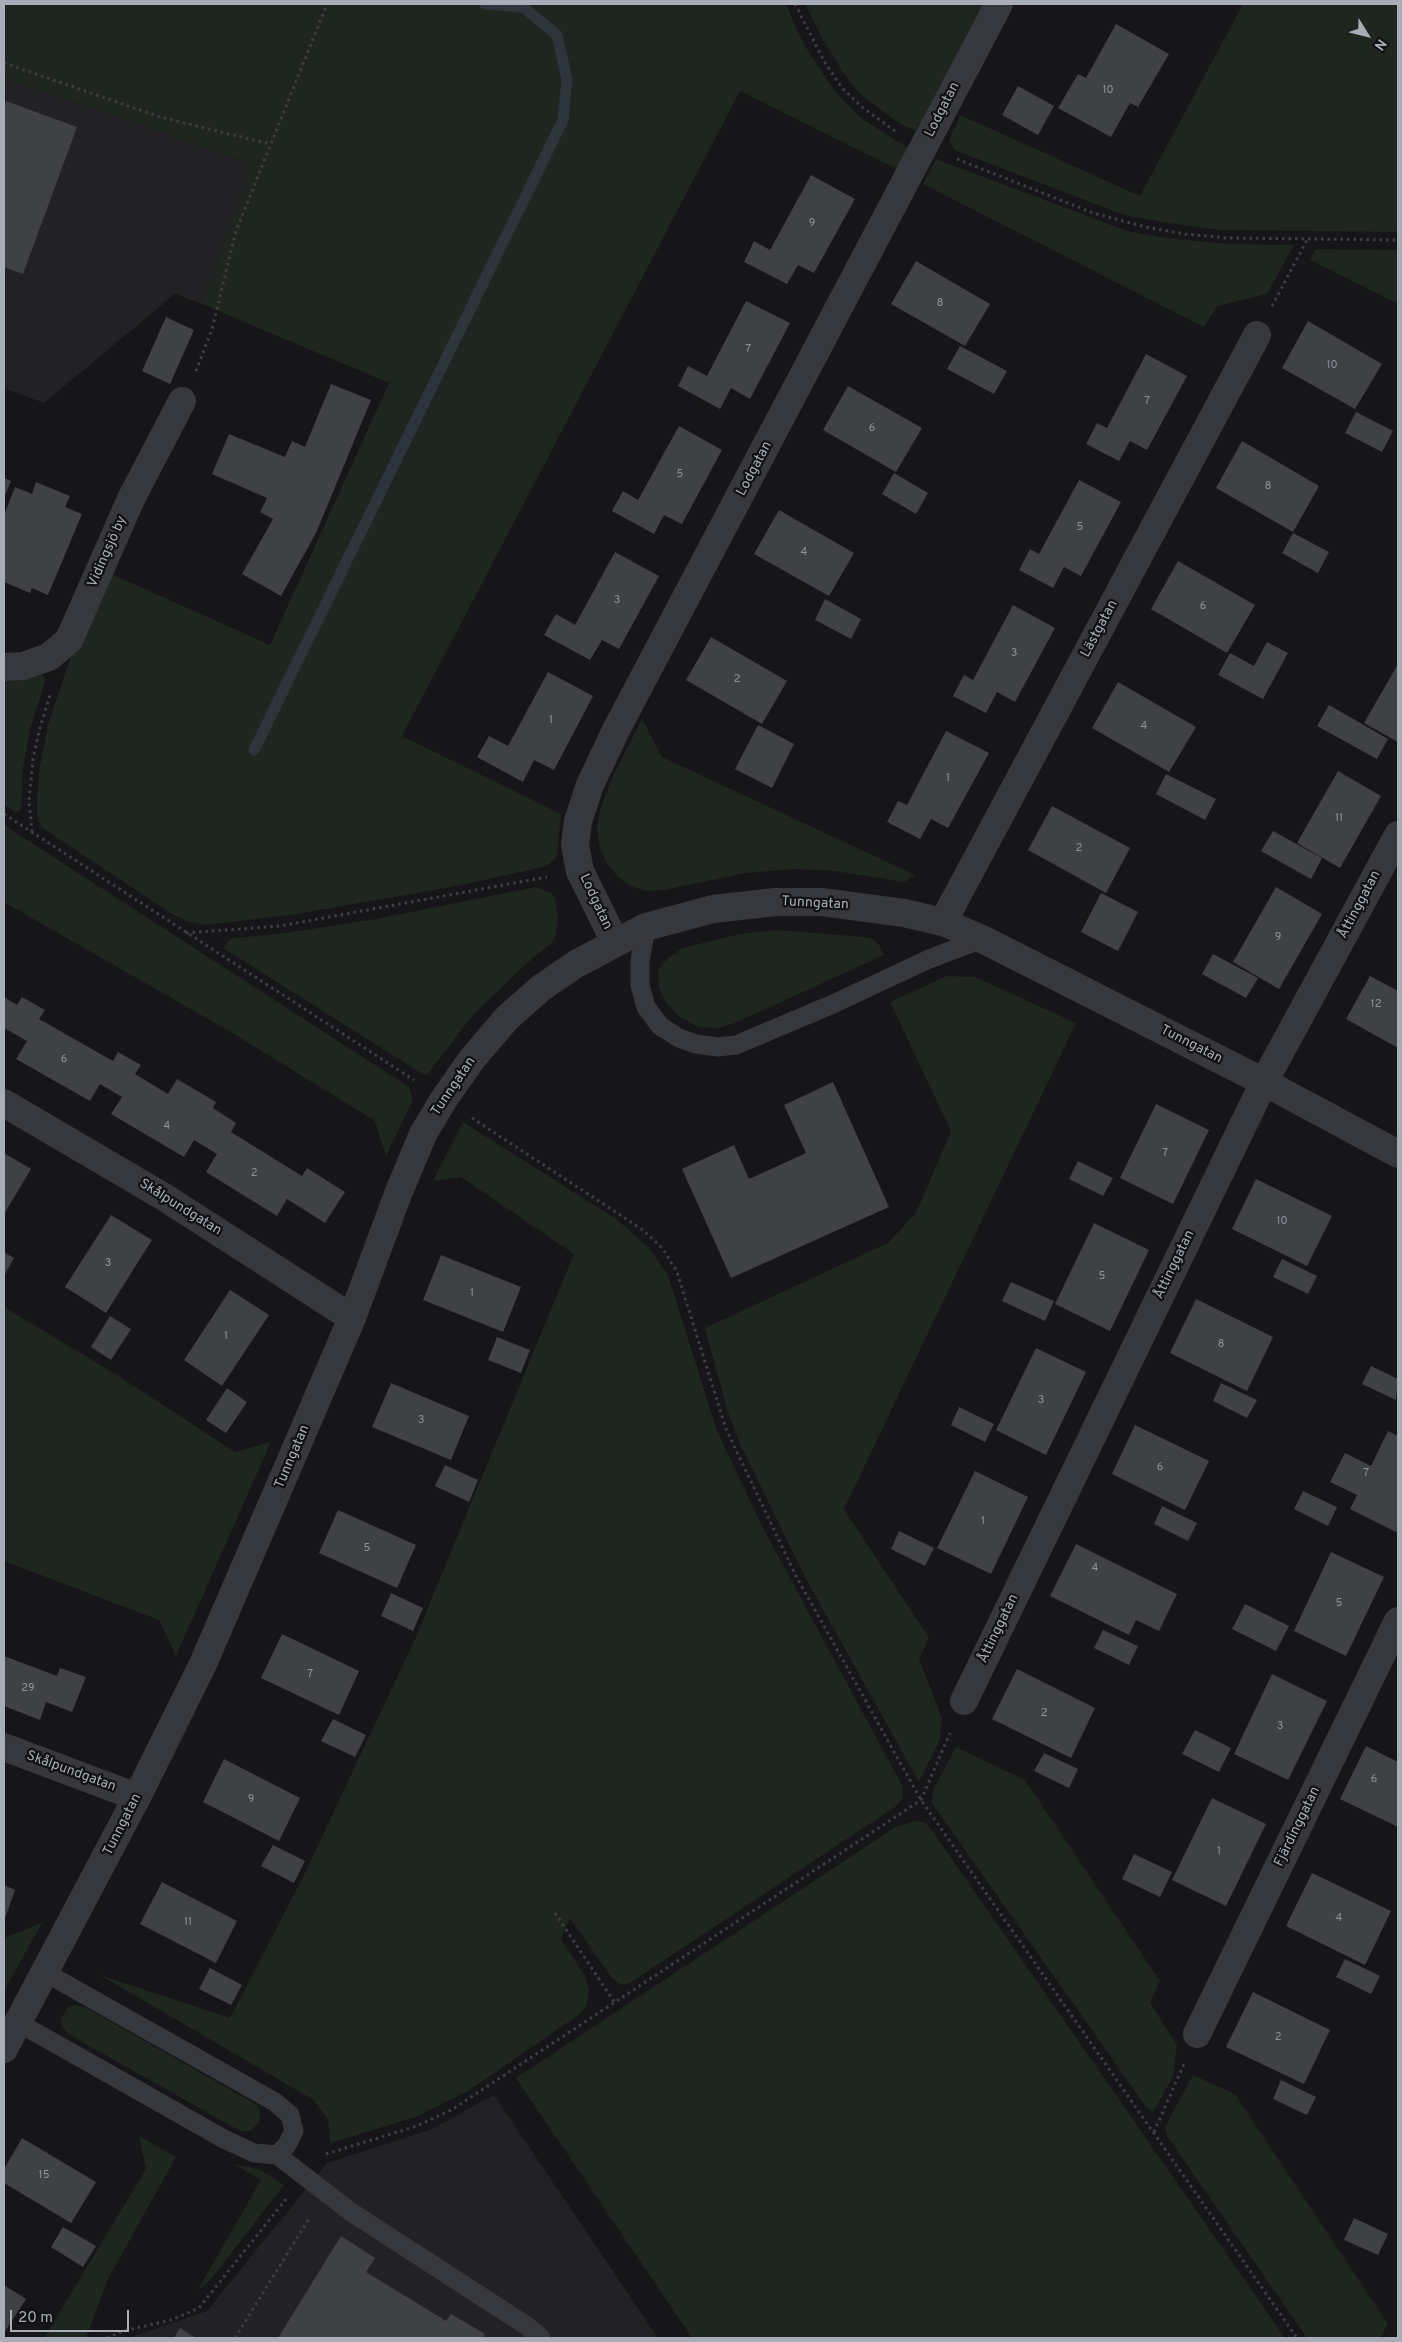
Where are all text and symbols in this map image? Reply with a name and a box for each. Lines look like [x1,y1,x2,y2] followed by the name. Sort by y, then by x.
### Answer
[1342,10,1392,60] north arrow
[1370,35,1389,53] text: N
[922,80,964,140] street label: Lodgatan
[1102,84,1114,98] house number: 10
[809,217,815,231] house number: 9
[937,297,943,311] house number: 8
[745,343,751,357] house number: 7
[1326,359,1338,373] house number: 10
[1144,395,1150,409] house number: 7
[869,422,875,436] house number: 6
[734,439,776,499] street label: Lodgatan
[677,468,683,482] house number: 5
[1265,480,1271,494] house number: 8
[85,514,131,590] street label: Vidingsjö by
[1077,521,1083,535] house number: 5
[801,546,807,560] house number: 4
[614,594,620,608] house number: 3
[1078,597,1122,661] street label: Lästgatan
[1200,600,1206,614] house number: 6
[1011,647,1017,661] house number: 3
[734,673,740,687] house number: 2
[549,714,553,728] house number: 1
[1141,720,1147,734] house number: 4
[946,772,950,786] house number: 1
[1335,812,1343,826] house number: 11
[1076,842,1082,856] house number: 2
[1335,868,1385,942] street label: Åttinggatan
[575,872,615,932] street label: Lodgatan
[781,894,849,914] street label: Tunngatan
[1275,931,1281,945] house number: 9
[1371,998,1381,1012] house number: 12
[1157,1022,1225,1068] street label: Tunngatan
[61,1053,67,1067] house number: 6
[428,1054,480,1120] street label: Tunngatan
[164,1120,170,1134] house number: 4
[1162,1147,1168,1161] house number: 7
[251,1167,257,1181] house number: 2
[136,1176,224,1240] street label: Skålpundgatan
[1276,1215,1288,1229] house number: 10
[1151,1228,1199,1302] street label: Åttinggatan
[105,1257,111,1271] house number: 3
[1099,1270,1105,1284] house number: 5
[470,1287,474,1301] house number: 1
[224,1330,228,1344] house number: 1
[1218,1338,1224,1352] house number: 8
[1038,1394,1044,1408] house number: 3
[418,1414,424,1428] house number: 3
[272,1423,314,1491] street label: Tunngatan
[1157,1461,1163,1475] house number: 6
[1363,1467,1369,1481] house number: 7
[981,1515,985,1529] house number: 1
[364,1542,370,1556] house number: 5
[1092,1562,1098,1576] house number: 4
[975,1592,1023,1666] street label: Åttinggatan
[1336,1597,1342,1611] house number: 5
[307,1668,313,1682] house number: 7
[21,1682,35,1696] house number: 29
[1041,1707,1047,1721] house number: 2
[1277,1720,1283,1734] house number: 3
[24,1748,118,1796] street label: Skålpundgatan
[1371,1773,1377,1787] house number: 6
[1271,1784,1325,1870] street label: Fjärdinggatan
[100,1791,146,1859] street label: Tunngatan
[248,1793,254,1807] house number: 9
[1217,1845,1221,1859] house number: 1
[1336,1912,1342,1926] house number: 4
[184,1916,192,1930] house number: 11
[1275,2031,1281,2045] house number: 2
[39,2169,49,2183] house number: 15
[12,2300,131,2332] scale bar
[18,2309,53,2328] text: 20 m

